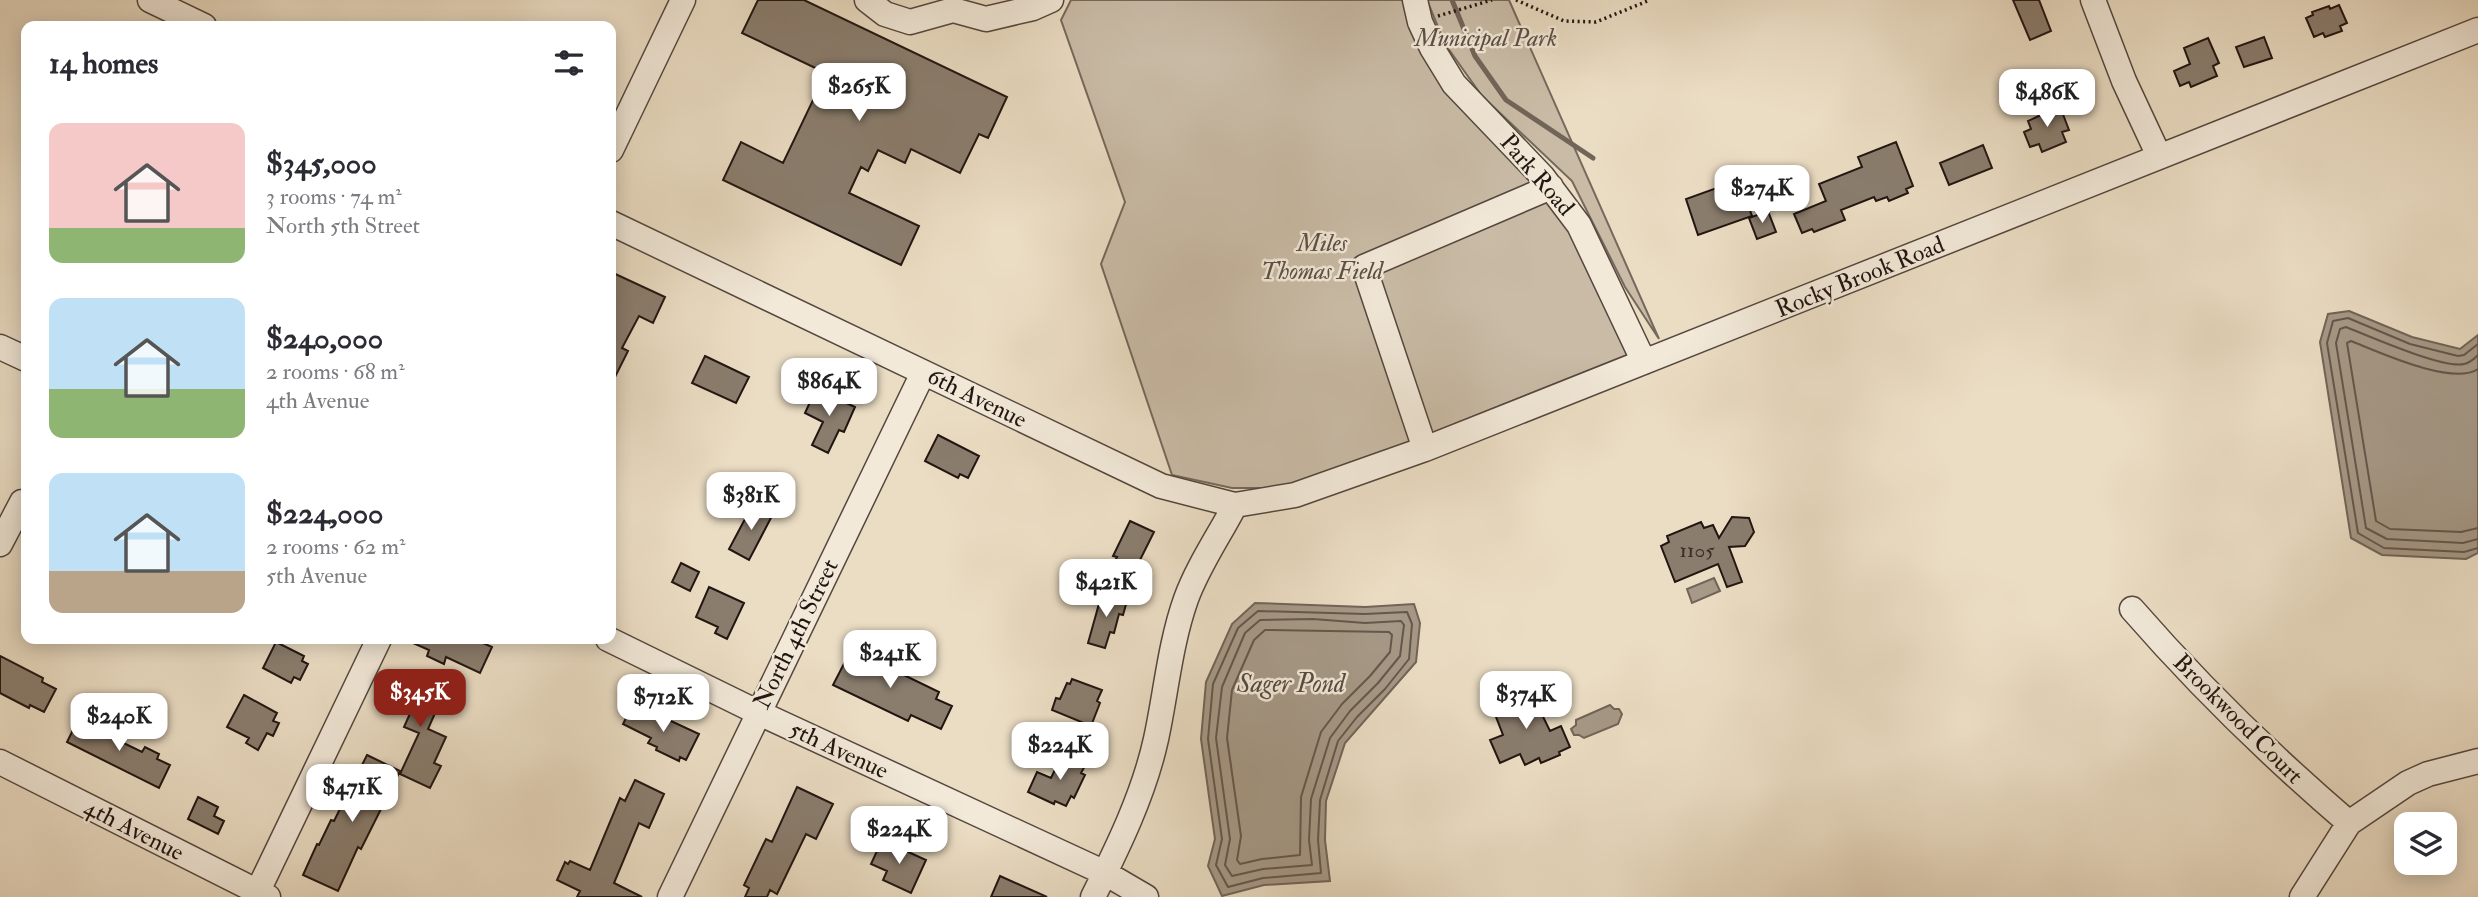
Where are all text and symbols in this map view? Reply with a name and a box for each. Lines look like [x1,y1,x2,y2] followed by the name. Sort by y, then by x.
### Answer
[1413,23,1557,54] park label: Municipal Park
[550,44,588,82] icon: filters
[49,45,158,82] text: 14 homes
[810,64,908,123] pin: $265K
[1998,69,2096,129] pin: $486K
[828,71,890,100] text: $265K
[2015,77,2079,106] text: $486K
[1493,128,1581,223] street label: Park Road
[266,145,377,182] text: $345,000
[105,151,189,235] icon: home
[1713,166,1811,225] pin: $274K
[1730,173,1794,202] text: $274K
[266,182,402,211] text: 3 rooms · 74 m²
[266,211,420,240] text: North 5th Street
[1261,228,1385,287] park label: Miles Thomas Field
[1771,229,1949,325] street label: Rocky Brook Road
[266,320,383,357] text: $240,000
[105,326,189,410] icon: home
[266,357,405,386] text: 2 rooms · 68 m²
[780,358,878,418] pin: $864K
[922,361,1032,435] street label: 6th Avenue
[797,366,861,395] text: $864K
[266,386,369,415] text: 4th Avenue
[702,472,800,532] pin: $381K
[723,480,779,509] text: $381K
[266,495,383,532] text: $224,000
[105,501,189,585] icon: home
[266,532,405,561] text: 2 rooms · 62 m²
[1680,537,1715,564] house number: 1105
[746,554,846,714] street label: North 4th Street
[1057,560,1155,619] pin: $421K
[266,561,367,590] text: 5th Avenue
[1075,567,1137,596] text: $421K
[841,630,939,690] pin: $241K
[859,638,921,667] text: $241K
[2166,647,2310,791] street label: Brookwood Court
[1236,668,1347,700] water label: Sager Pond
[371,670,469,729] pin: $345K
[1477,672,1575,731] pin: $374K
[614,674,712,734] pin: $712K
[390,677,450,706] text: $345K
[1496,679,1556,708] text: $374K
[633,682,693,711] text: $712K
[70,694,168,753] pin: $240K
[87,701,151,730] text: $240K
[785,714,893,786] street label: 5th Avenue
[1011,722,1109,782] pin: $224K
[1028,730,1092,759] text: $224K
[303,764,401,824] pin: $471K
[322,772,382,801] text: $471K
[79,792,189,868] street label: 4th Avenue
[850,806,948,866] pin: $224K
[2394,812,2457,875] map controls
[2394,812,2457,875] button: layers
[867,814,931,843] text: $224K

